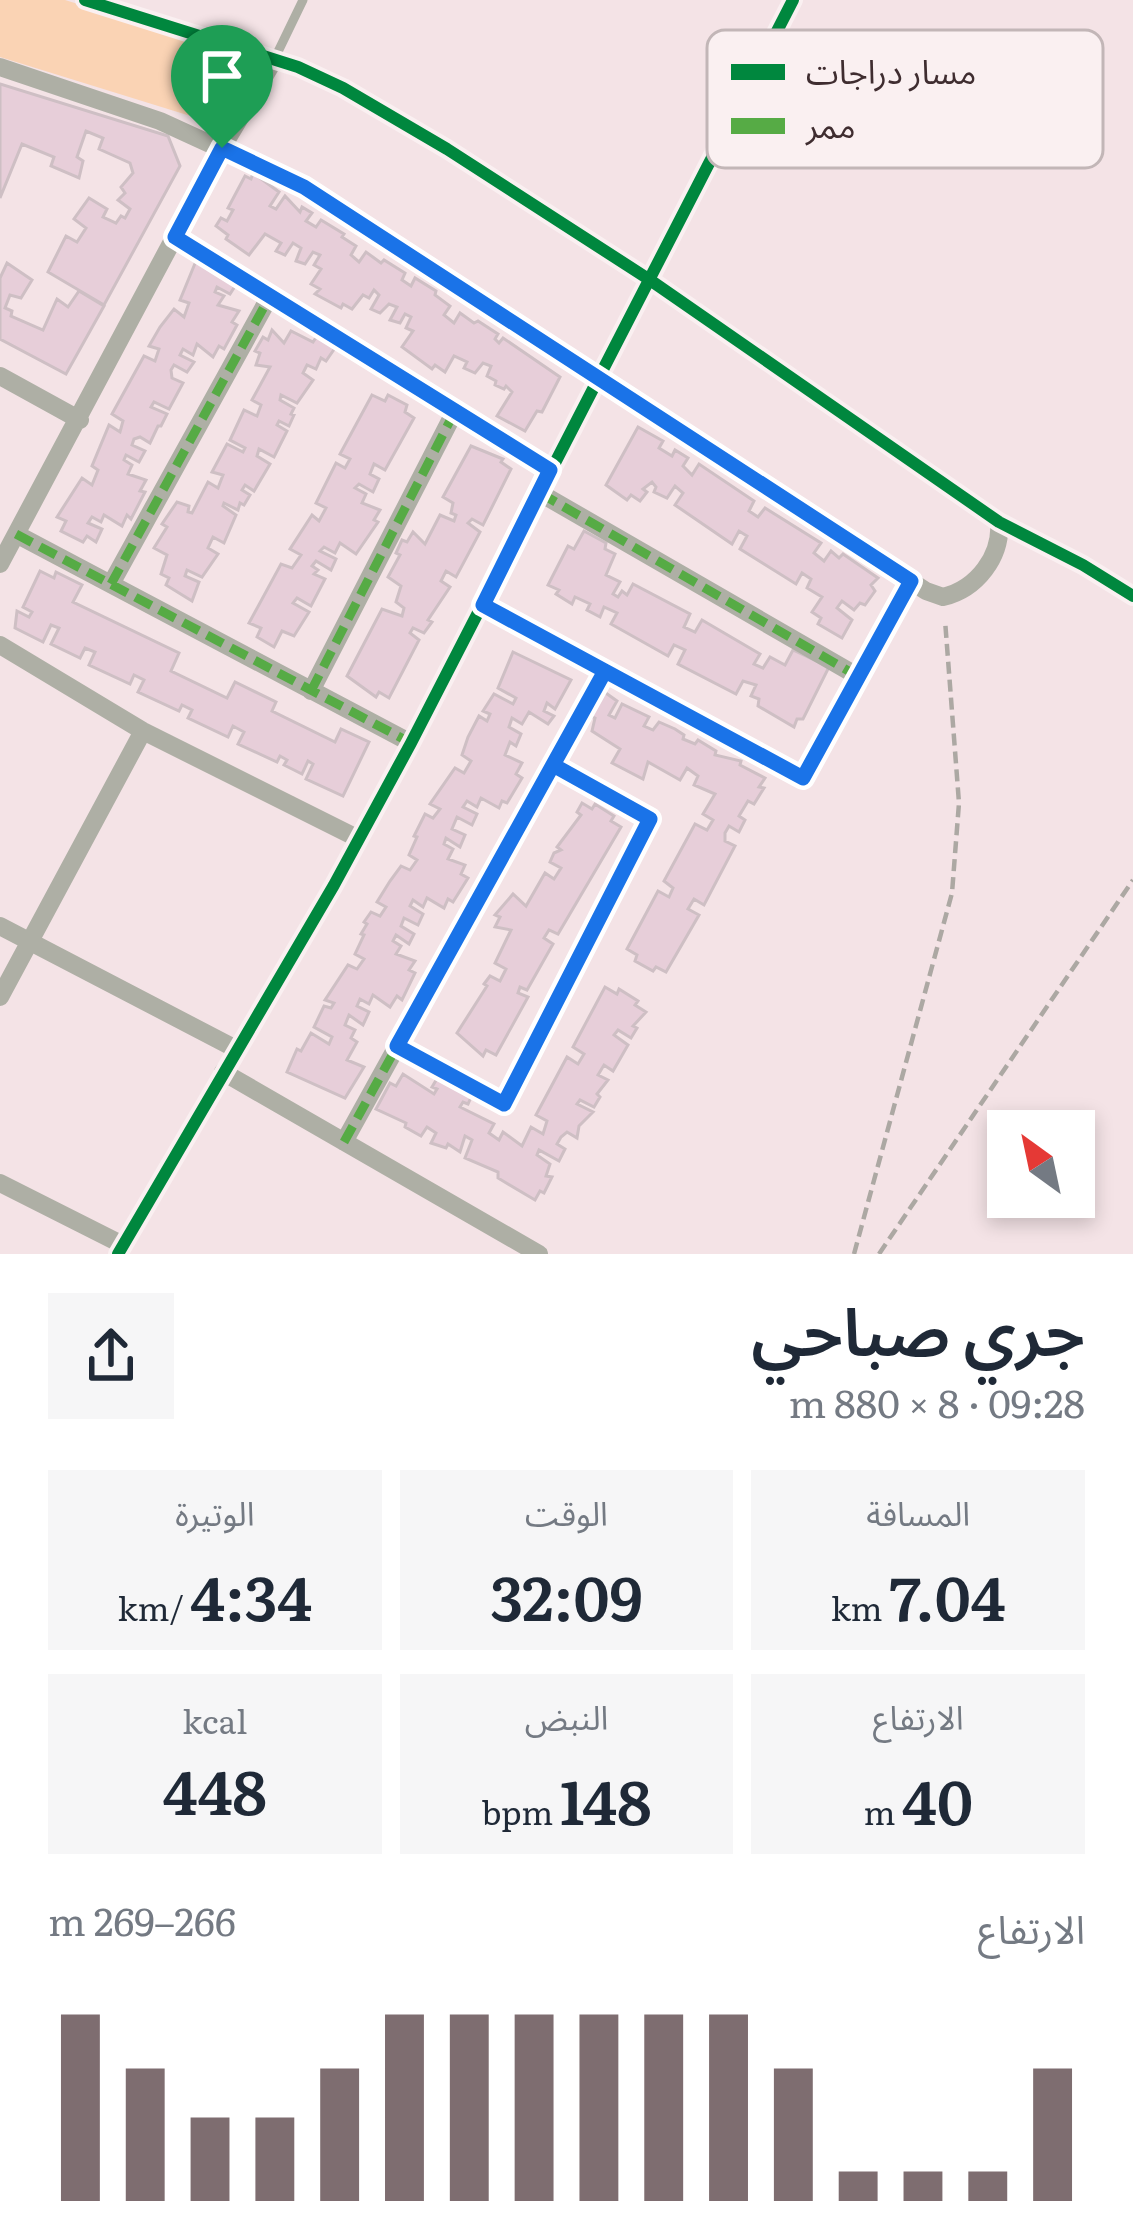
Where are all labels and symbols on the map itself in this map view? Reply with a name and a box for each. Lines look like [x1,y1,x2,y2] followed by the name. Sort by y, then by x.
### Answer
[171,25,273,148] pin
[707,30,1103,168] legend
[806,45,976,94] text: مسار دراجات
[805,99,855,148] text: ممر
[987,1110,1095,1218] north arrow

